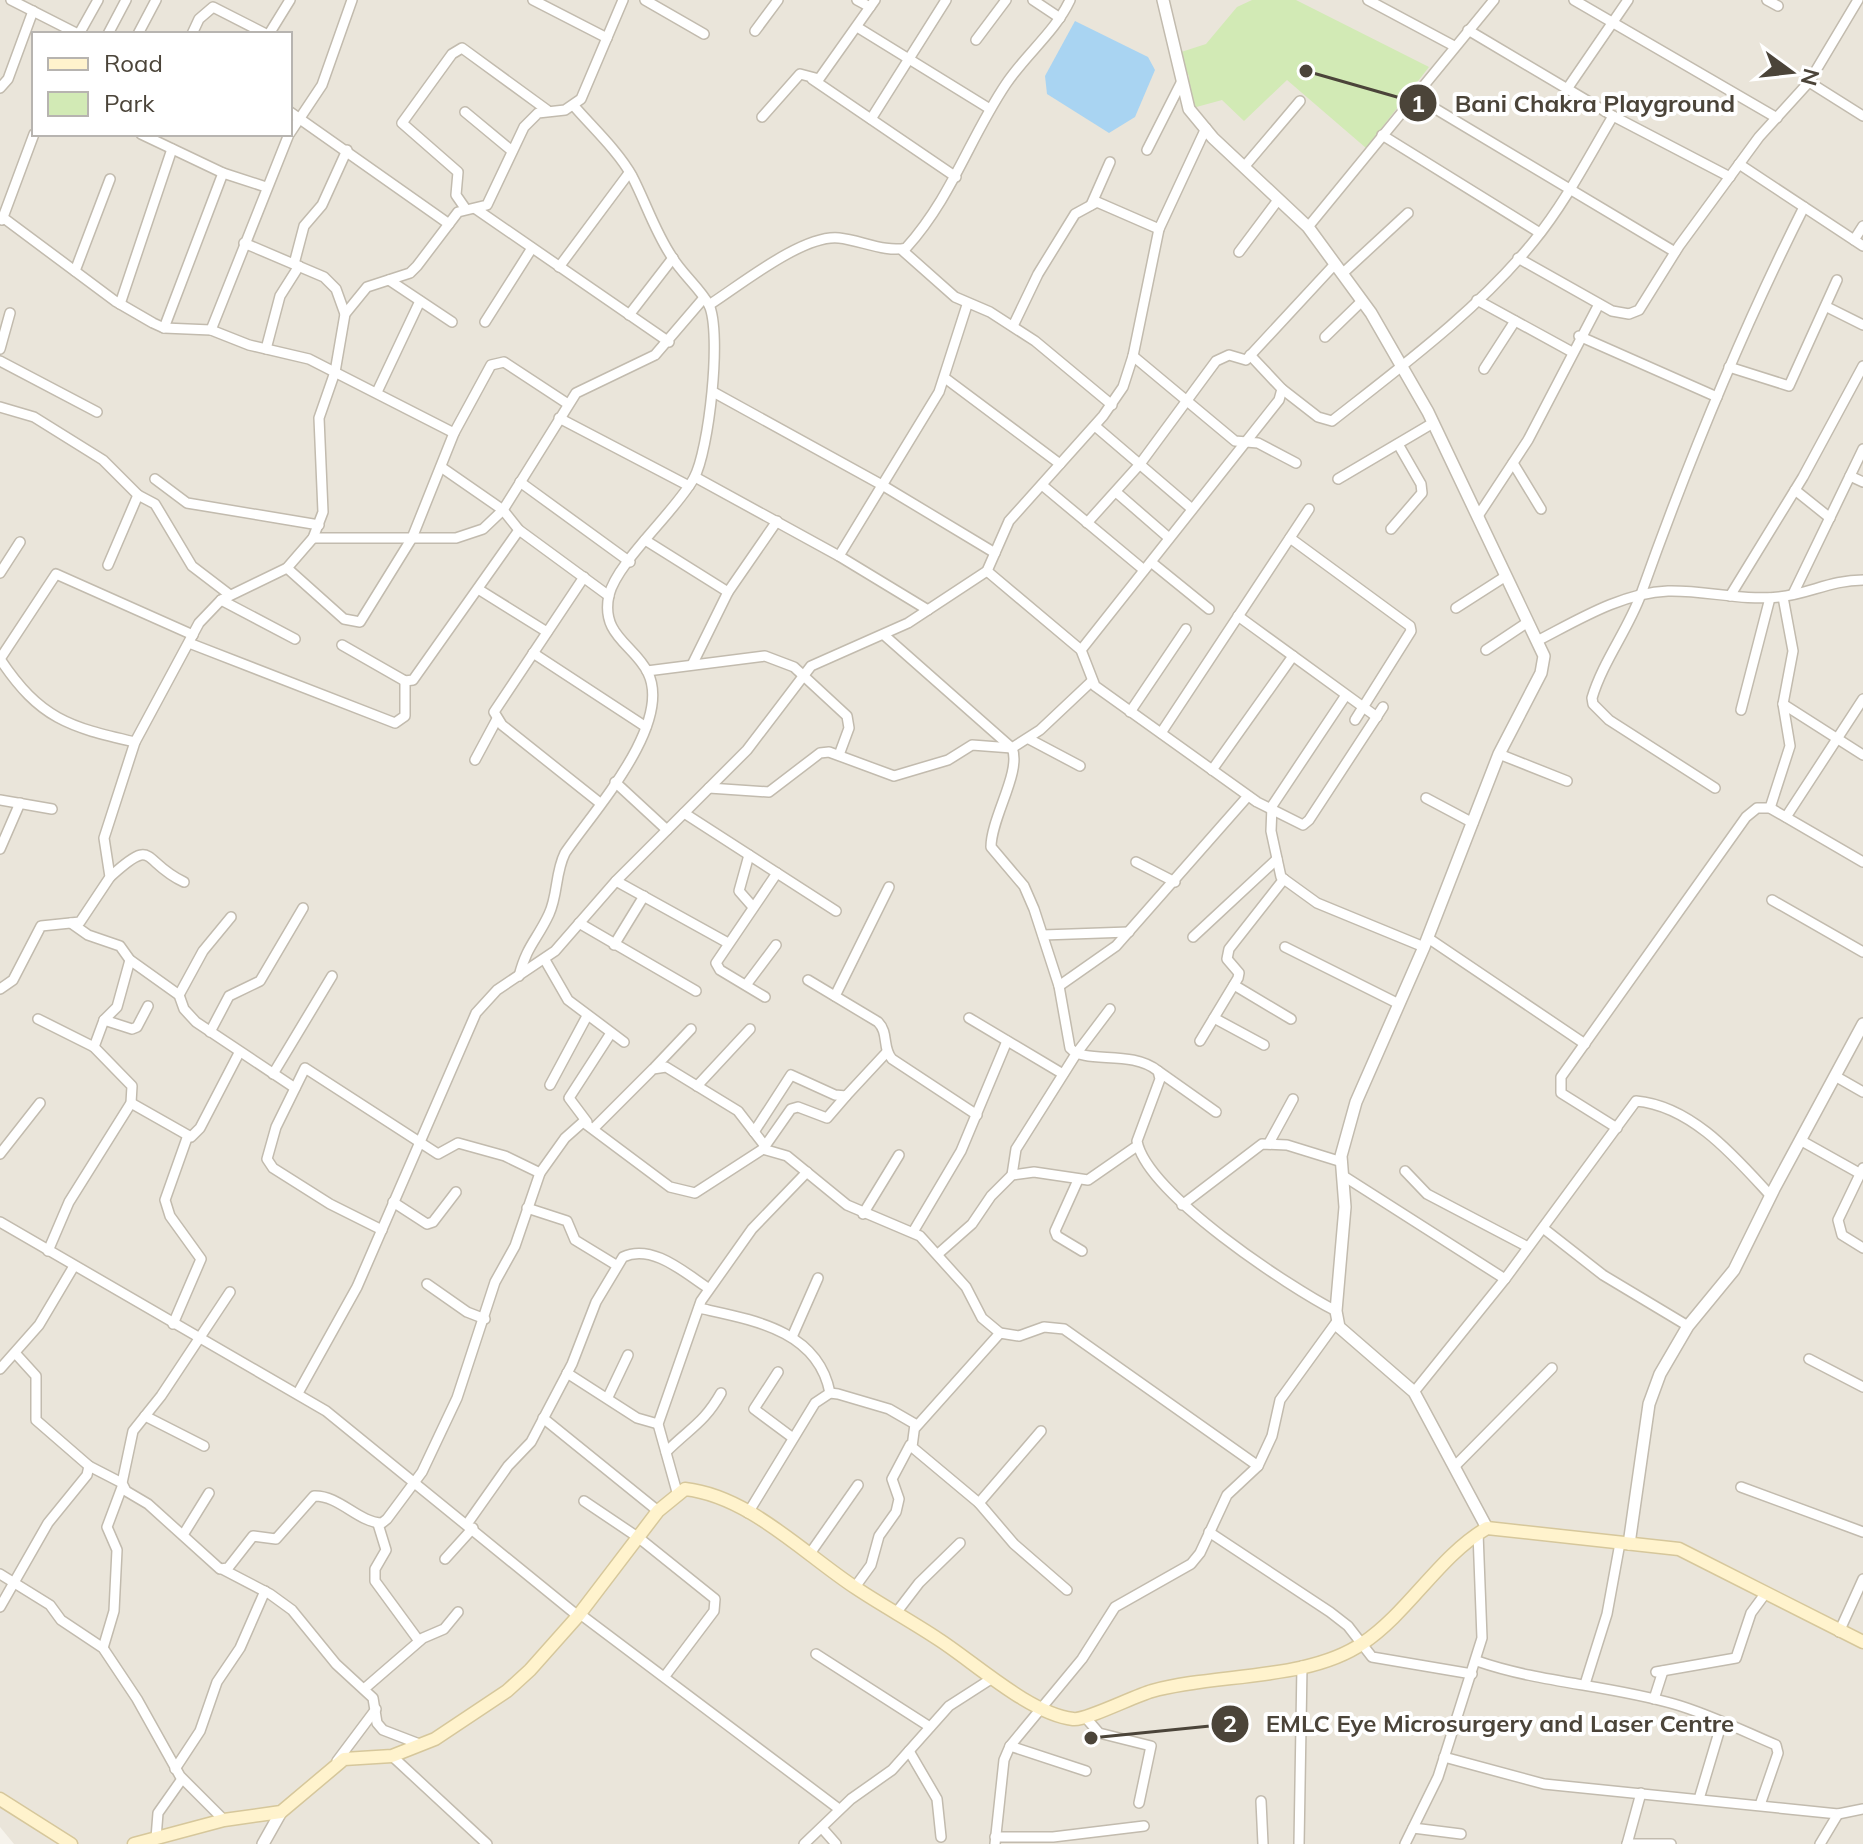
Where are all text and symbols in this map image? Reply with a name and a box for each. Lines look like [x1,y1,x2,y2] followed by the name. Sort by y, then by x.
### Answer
[32,32,292,136] legend
[1751,32,1831,112] north arrow
[104,48,163,78] text: Road
[1795,66,1826,89] text: N
[1398,79,1751,127] callout: Bani Chakra Playground
[104,88,155,118] text: Park
[1411,88,1425,118] text: 1
[1455,88,1735,118] text: Bani Chakra Playground
[1210,1700,1750,1748] callout: EMLC Eye Microsurgery and Laser Centre
[1223,1708,1237,1738] text: 2
[1266,1708,1734,1738] text: EMLC Eye Microsurgery and Laser Centre

